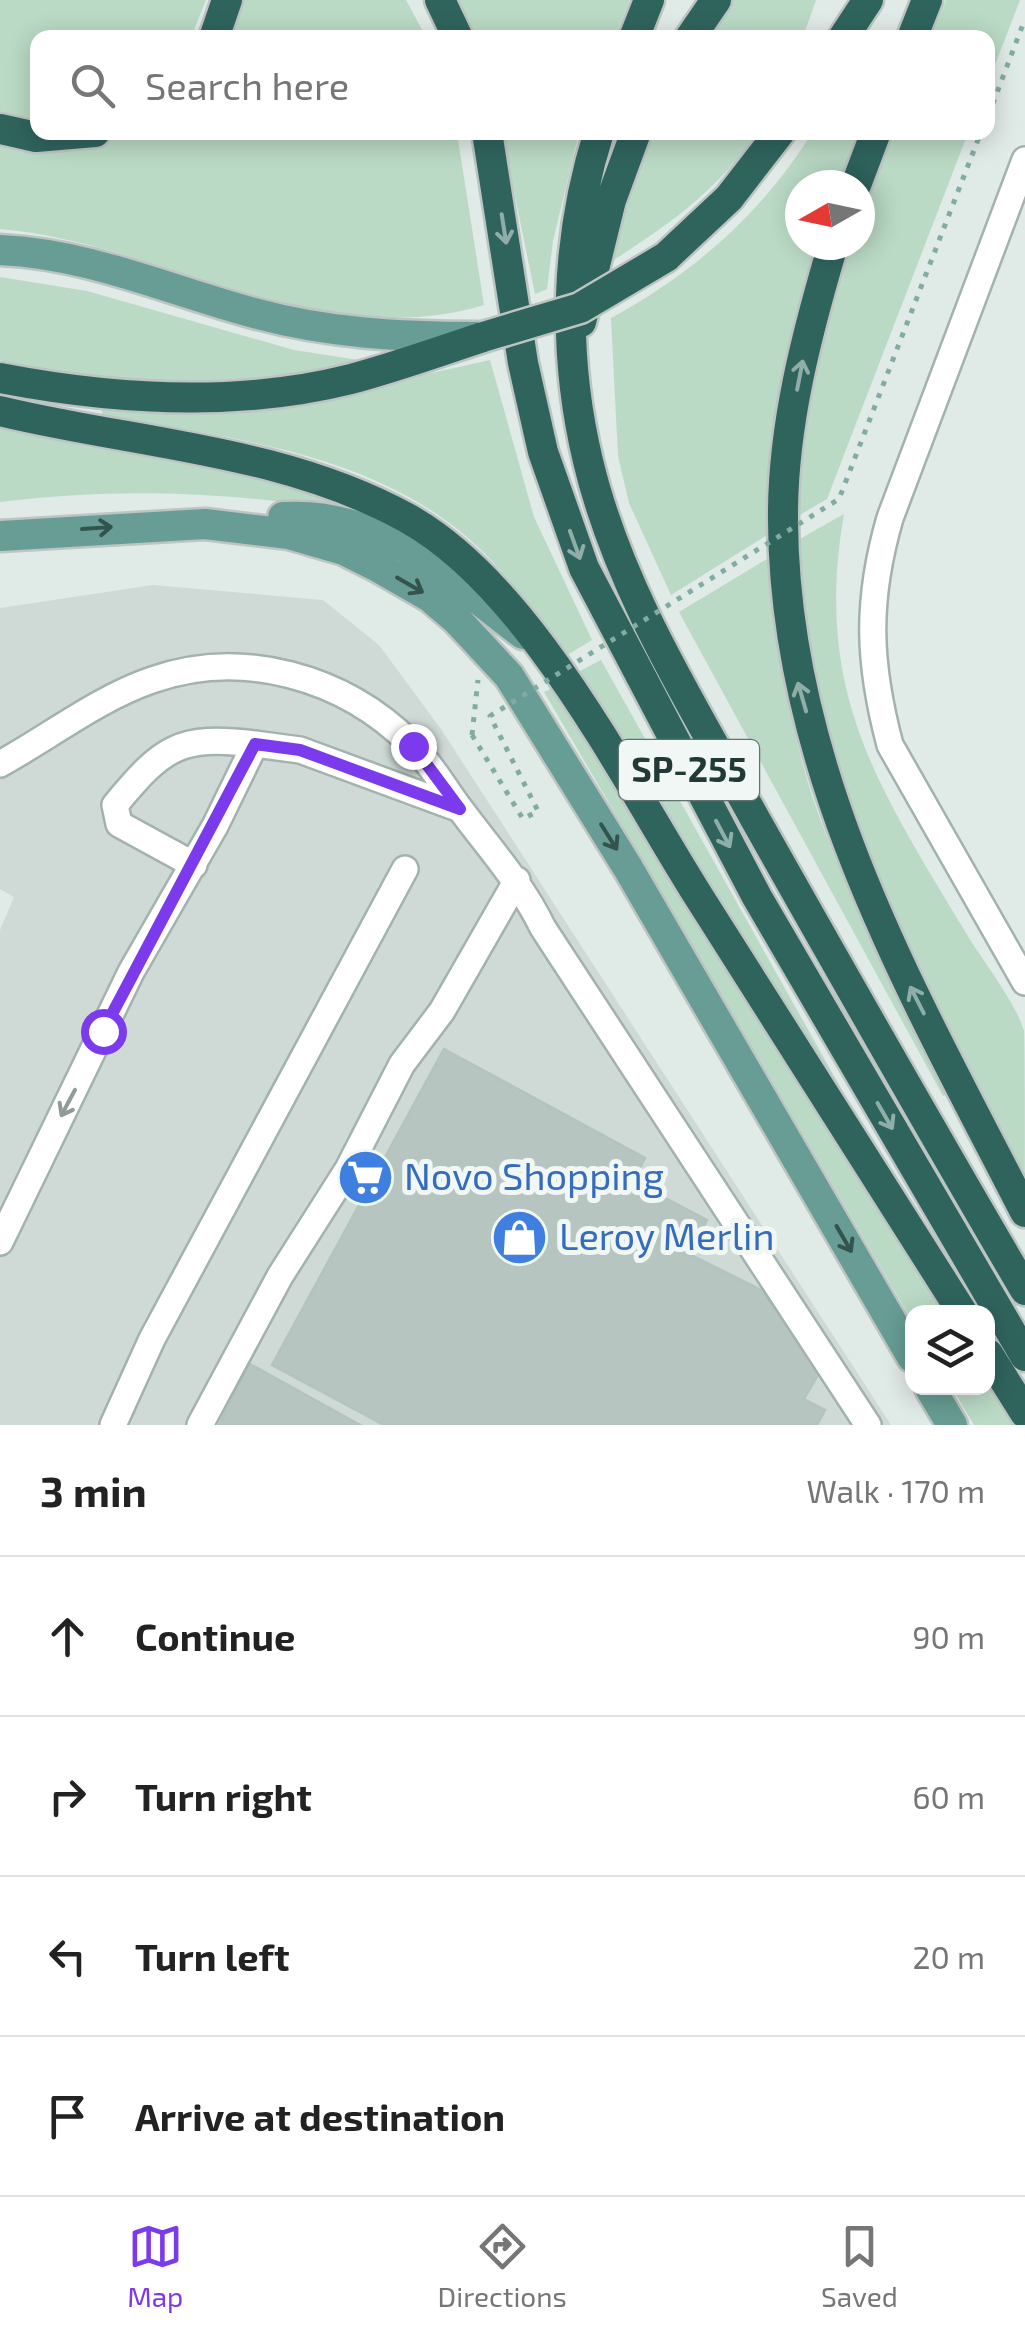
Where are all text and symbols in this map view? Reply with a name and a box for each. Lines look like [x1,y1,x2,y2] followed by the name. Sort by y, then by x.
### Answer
[30,30,995,140] search box
[65,58,120,113] icon: search
[145,62,349,108] text: Search here
[785,170,875,260] north arrow
[495,212,514,244] one-way arrow
[791,359,810,392] one-way arrow
[81,519,113,538] one-way arrow
[567,528,585,559] one-way arrow
[395,576,425,596] one-way arrow
[792,682,810,713] one-way arrow
[391,724,437,770] route end
[619,740,759,800] road number: SP-255
[714,818,733,848] one-way arrow
[599,823,619,851] one-way arrow
[907,986,926,1016] one-way arrow
[81,1009,127,1055] route start
[58,1088,78,1118] one-way arrow
[875,1100,895,1130] one-way arrow
[335,1147,395,1207] supermarket icon: Novo Shopping
[404,1152,664,1198] place label: Novo Shopping
[490,1207,550,1267] shop icon: Leroy Merlin
[559,1212,774,1258] place label: Leroy Merlin
[834,1224,854,1253] one-way arrow
[905,1305,995,1395] map controls
[905,1305,995,1395] button: layers
[40,1465,147,1515] text: 3 min
[807,1471,985,1509] text: Walk · 170 m
[40,1609,95,1664] icon: ahead
[135,1613,295,1659] text: Continue
[912,1617,985,1655] text: 90 m
[40,1769,95,1824] icon: right
[135,1773,312,1819] text: Turn right
[912,1777,985,1815] text: 60 m
[40,1929,95,1984] icon: left
[135,1933,290,1979] text: Turn left
[913,1937,985,1975] text: 20 m
[40,2089,95,2144] icon: arrive
[135,2093,505,2139] text: Arrive at destination
[127,2219,183,2313] tab: Map
[438,2219,567,2313] tab: Directions
[821,2219,898,2313] tab: Saved

